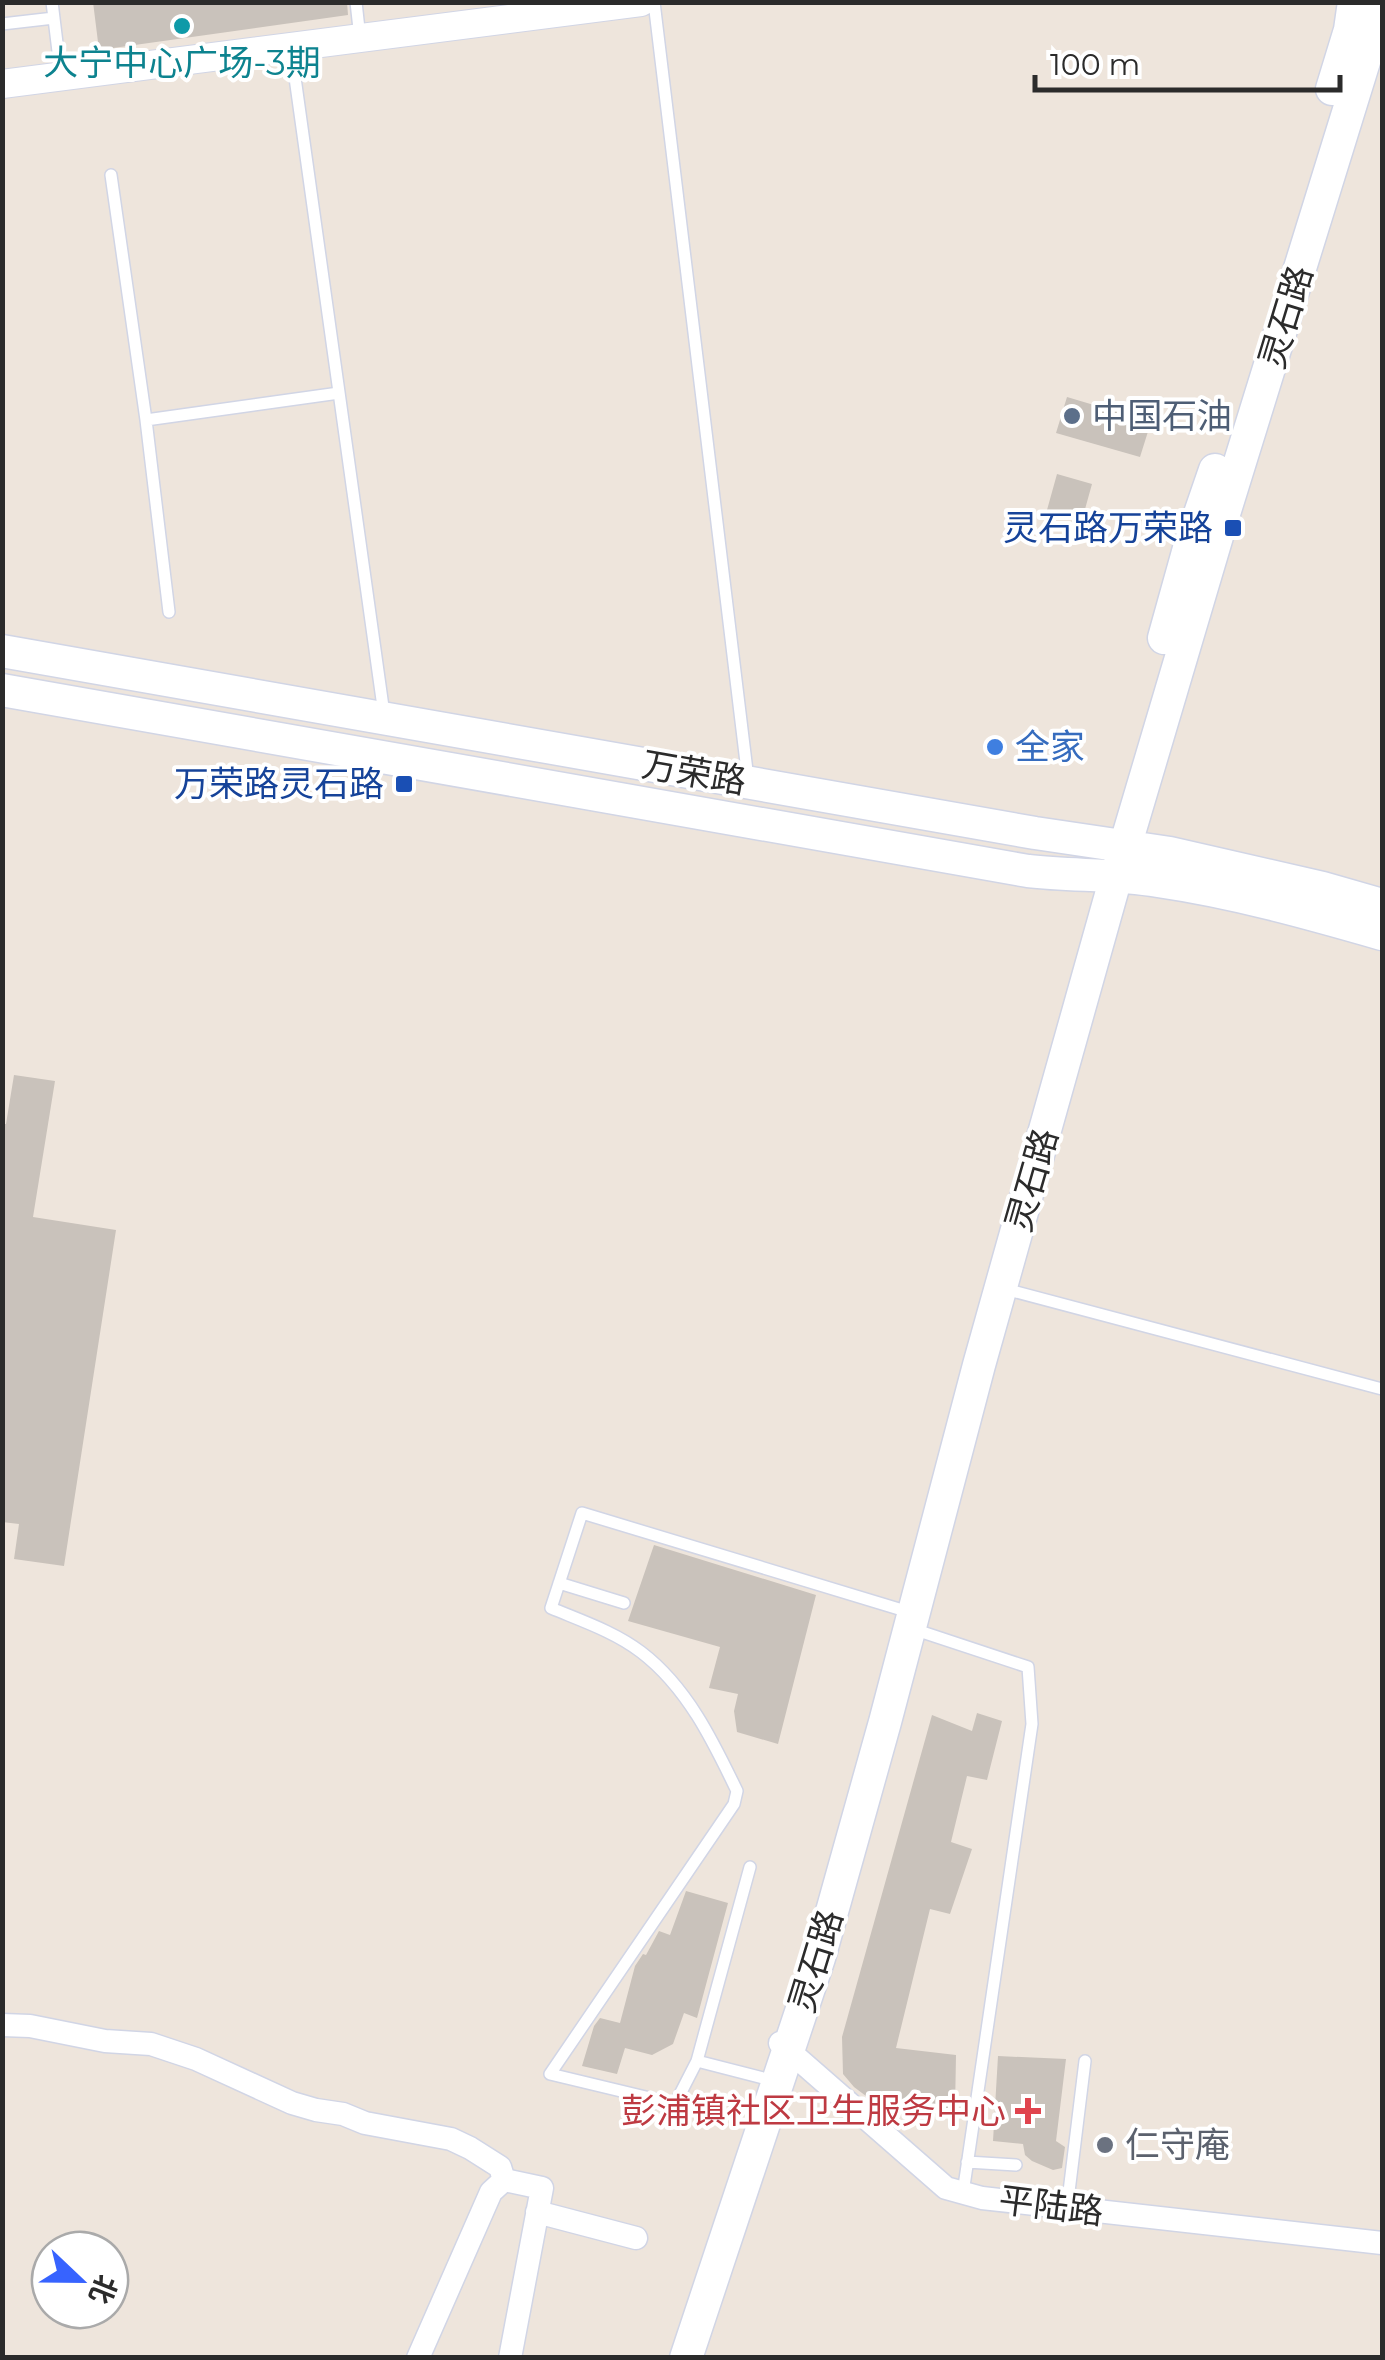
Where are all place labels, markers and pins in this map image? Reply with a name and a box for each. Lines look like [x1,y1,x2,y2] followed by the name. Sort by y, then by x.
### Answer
[171,15,193,37] marker: 大宁中心广场-3期
[43,41,321,84] place label: 大宁中心广场-3期
[1092,394,1232,437] place label: 中国石油
[1061,405,1083,427] marker: 中国石油
[1003,506,1213,549] place label: 灵石路万荣路
[1222,517,1244,539] marker: 灵石路万荣路
[1015,725,1085,768] place label: 全家
[984,736,1006,758] marker: 全家
[174,762,384,805] place label: 万荣路灵石路
[393,773,415,795] marker: 万荣路灵石路
[621,2089,1006,2132] place label: 彭浦镇社区卫生服务中心
[1015,2098,1041,2124] marker: 彭浦镇社区卫生服务中心
[1125,2123,1230,2166] place label: 仁守庵
[1094,2134,1116,2156] marker: 仁守庵

